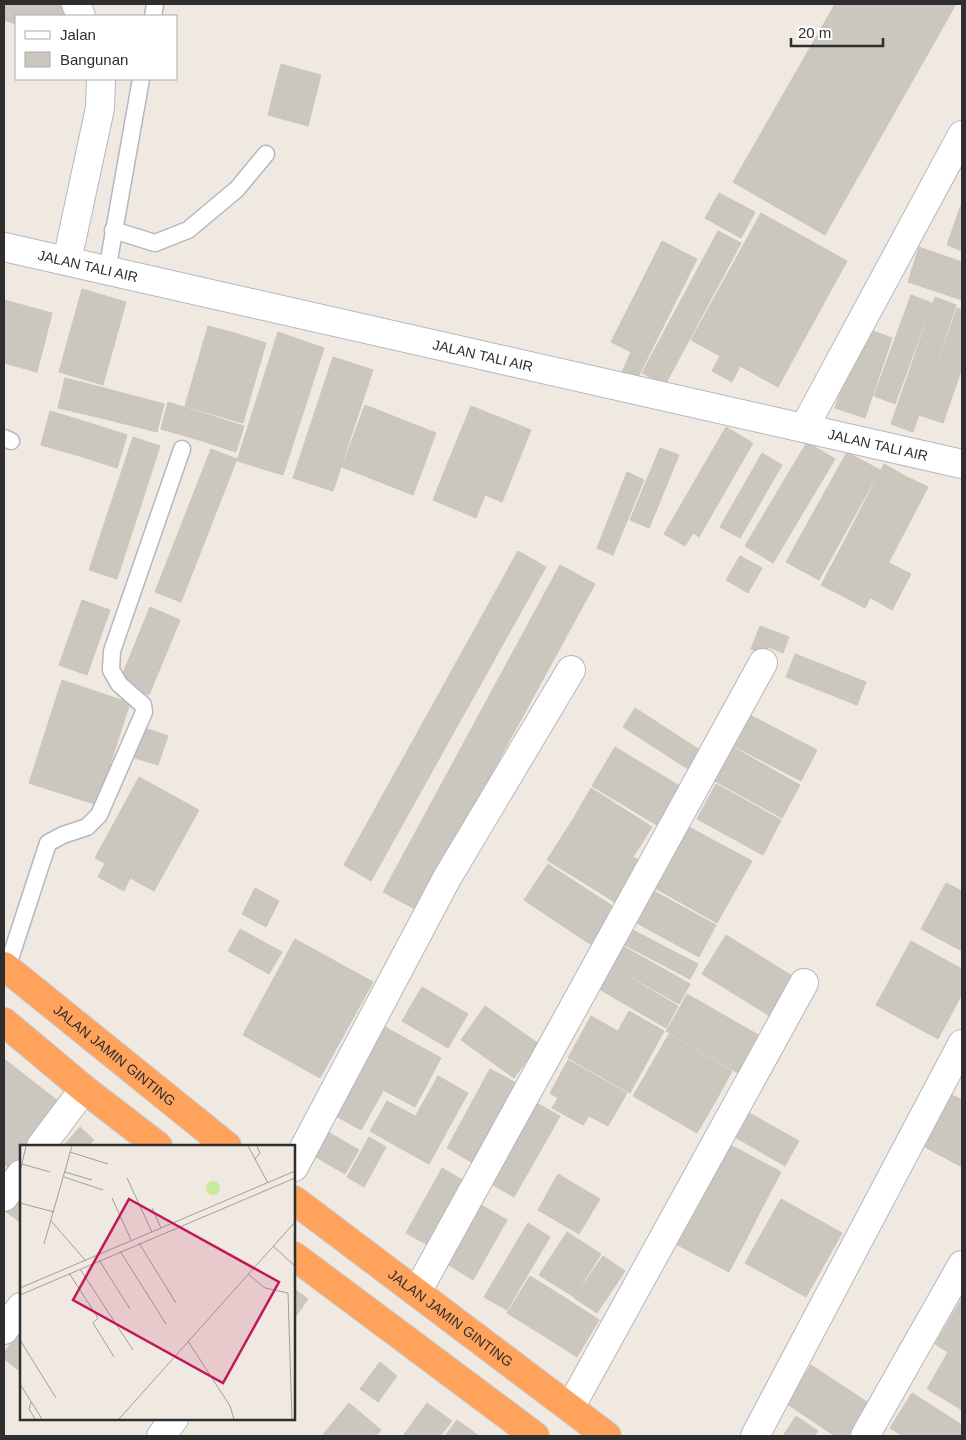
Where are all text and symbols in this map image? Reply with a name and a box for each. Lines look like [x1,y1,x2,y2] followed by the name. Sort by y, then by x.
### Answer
[15,15,178,80] legend
[791,15,884,47] scale bar
[798,24,831,41] text: 20 m
[60,26,96,43] text: Jalan
[60,51,128,68] text: Bangunan
[36,247,140,285] street label: JALAN TALI AIR
[431,336,535,375] street label: JALAN TALI AIR
[826,426,930,464] street label: JALAN TALI AIR
[50,1001,179,1109] street label: JALAN JAMIN GINTING
[20,1145,295,1420] inset map
[385,1266,516,1370] street label: JALAN JAMIN GINTING

